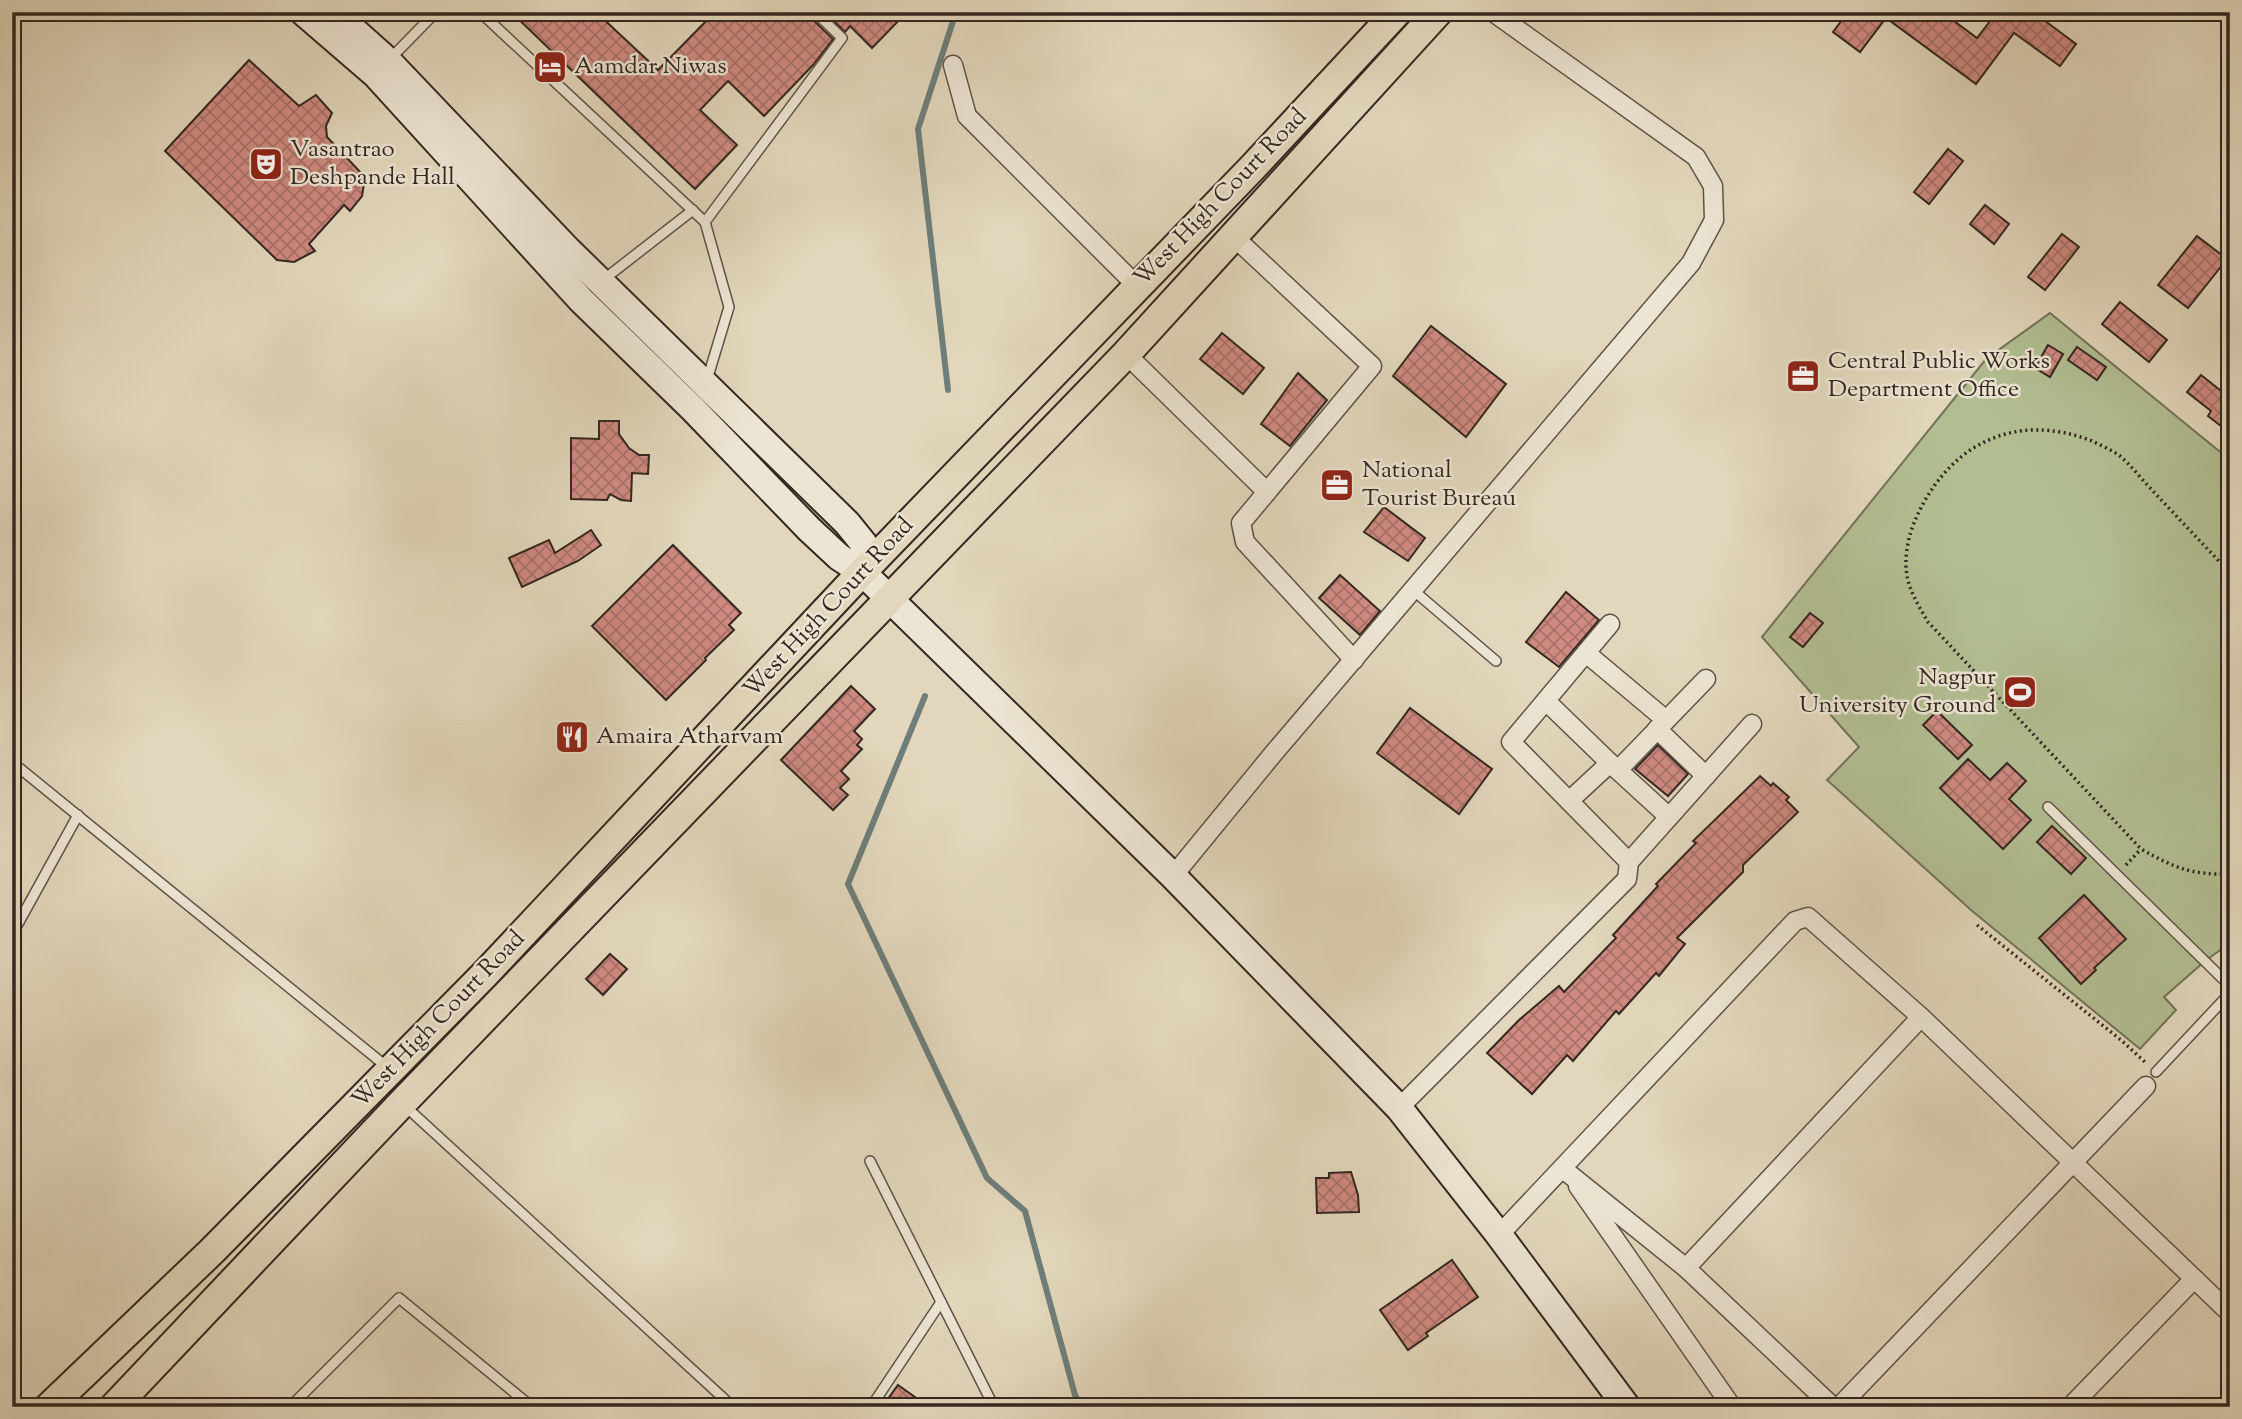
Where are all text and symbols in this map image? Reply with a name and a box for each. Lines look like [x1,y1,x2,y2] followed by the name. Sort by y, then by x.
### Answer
[531,48,569,86] hotel icon: Aamdar Niwas
[574,50,727,84] place label: Aamdar Niwas
[1127,101,1316,295] street label: West High Court Road
[290,133,455,195] place label: Vasantrao Deshpande Hall
[247,145,285,183] theatre icon: Vasantrao Deshpande Hall
[1828,345,2050,407] place label: Central Public Works Department Office
[1784,357,1822,395] office icon: Central Public Works Department Office
[1362,454,1516,516] place label: National Tourist Bureau
[1318,466,1356,504] office icon: National Tourist Bureau
[736,510,922,706] street label: West High Court Road
[1799,661,1996,723] place label: Nagpur University Ground
[2001,673,2039,711] sports icon: Nagpur University Ground
[553,718,591,756] restaurant icon: Amaira Atharvam
[596,720,783,754] place label: Amaira Atharvam
[345,923,534,1117] street label: West High Court Road

